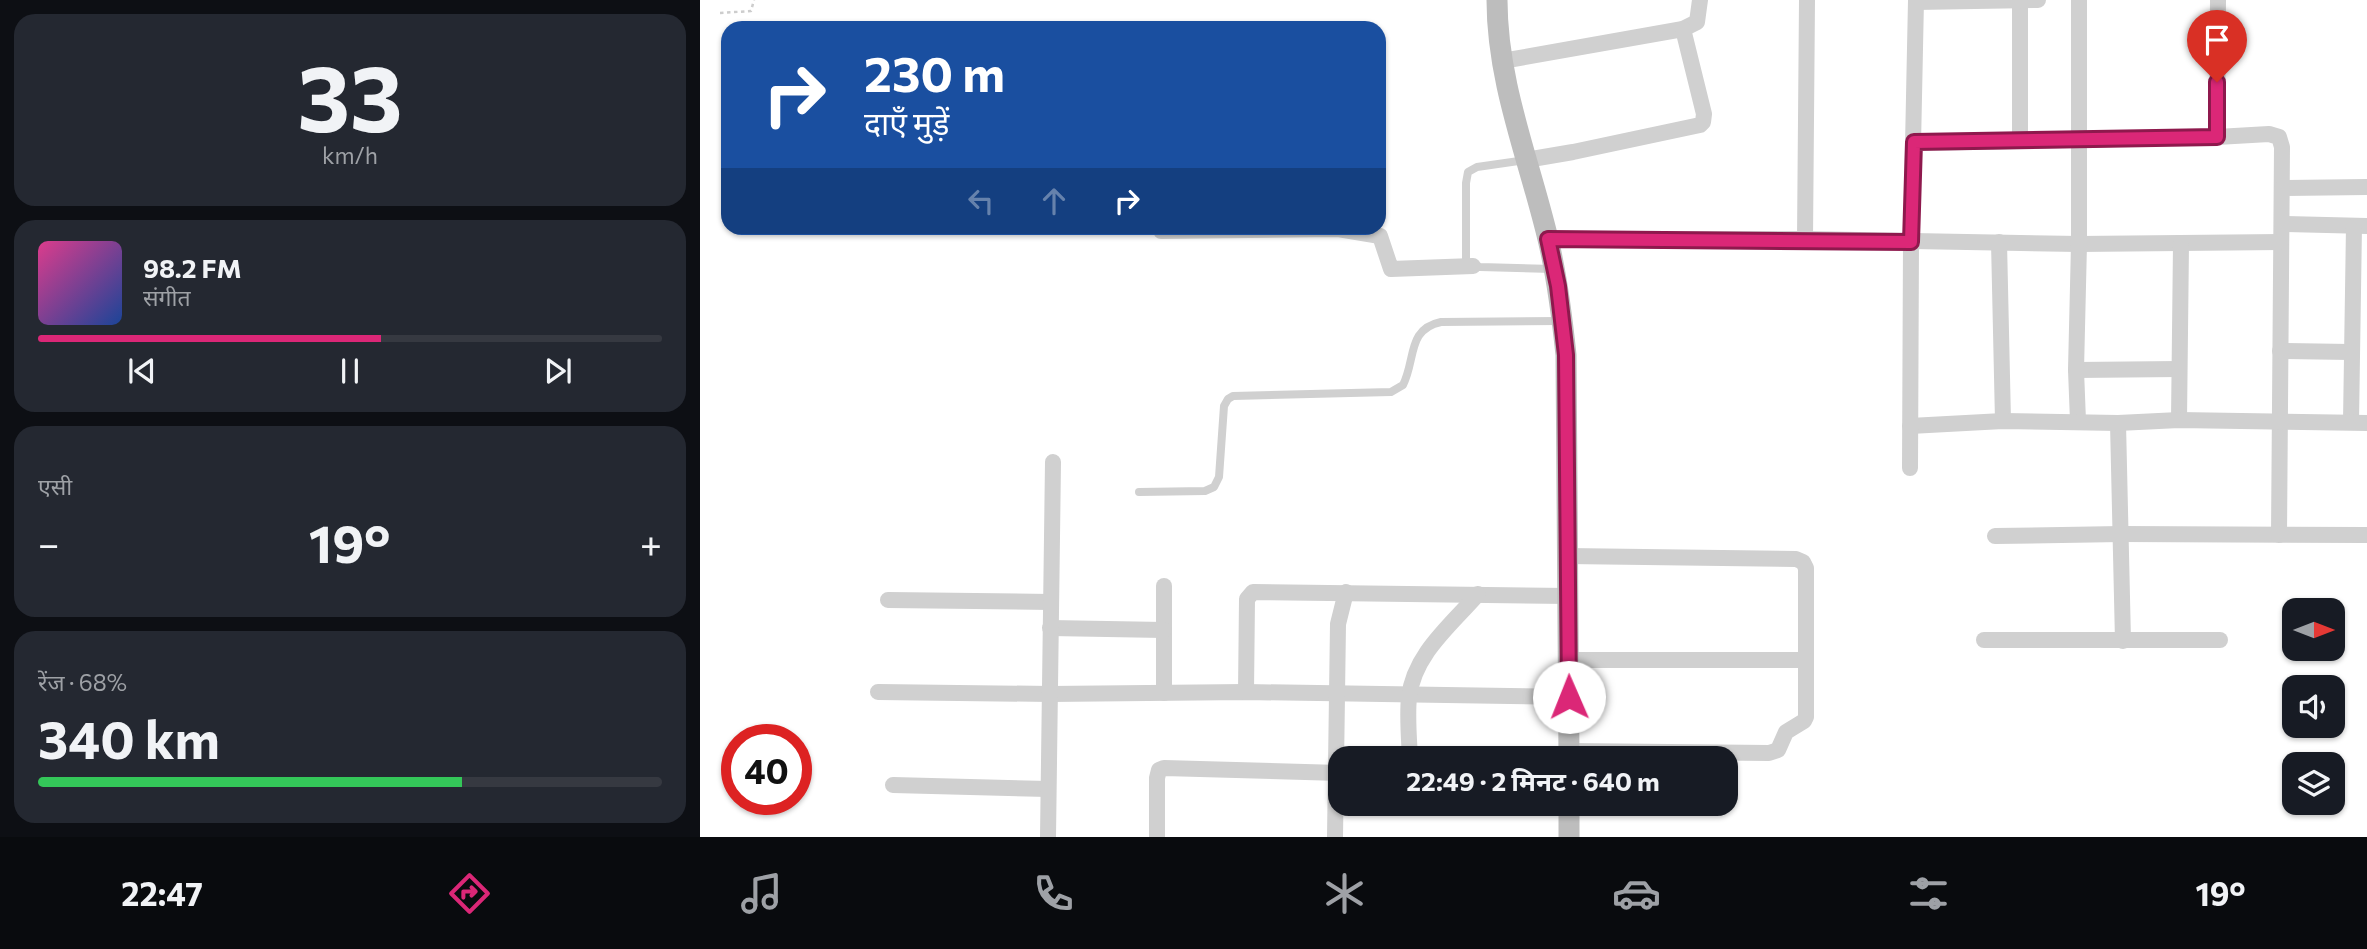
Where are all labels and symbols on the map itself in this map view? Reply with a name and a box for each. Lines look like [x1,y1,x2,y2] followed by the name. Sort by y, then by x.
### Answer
[2187,10,2247,82] pin
[2282,598,2345,662] north arrow
[1532,660,1606,734] position arrow
[721,724,812,815] speed limit sign: 40

